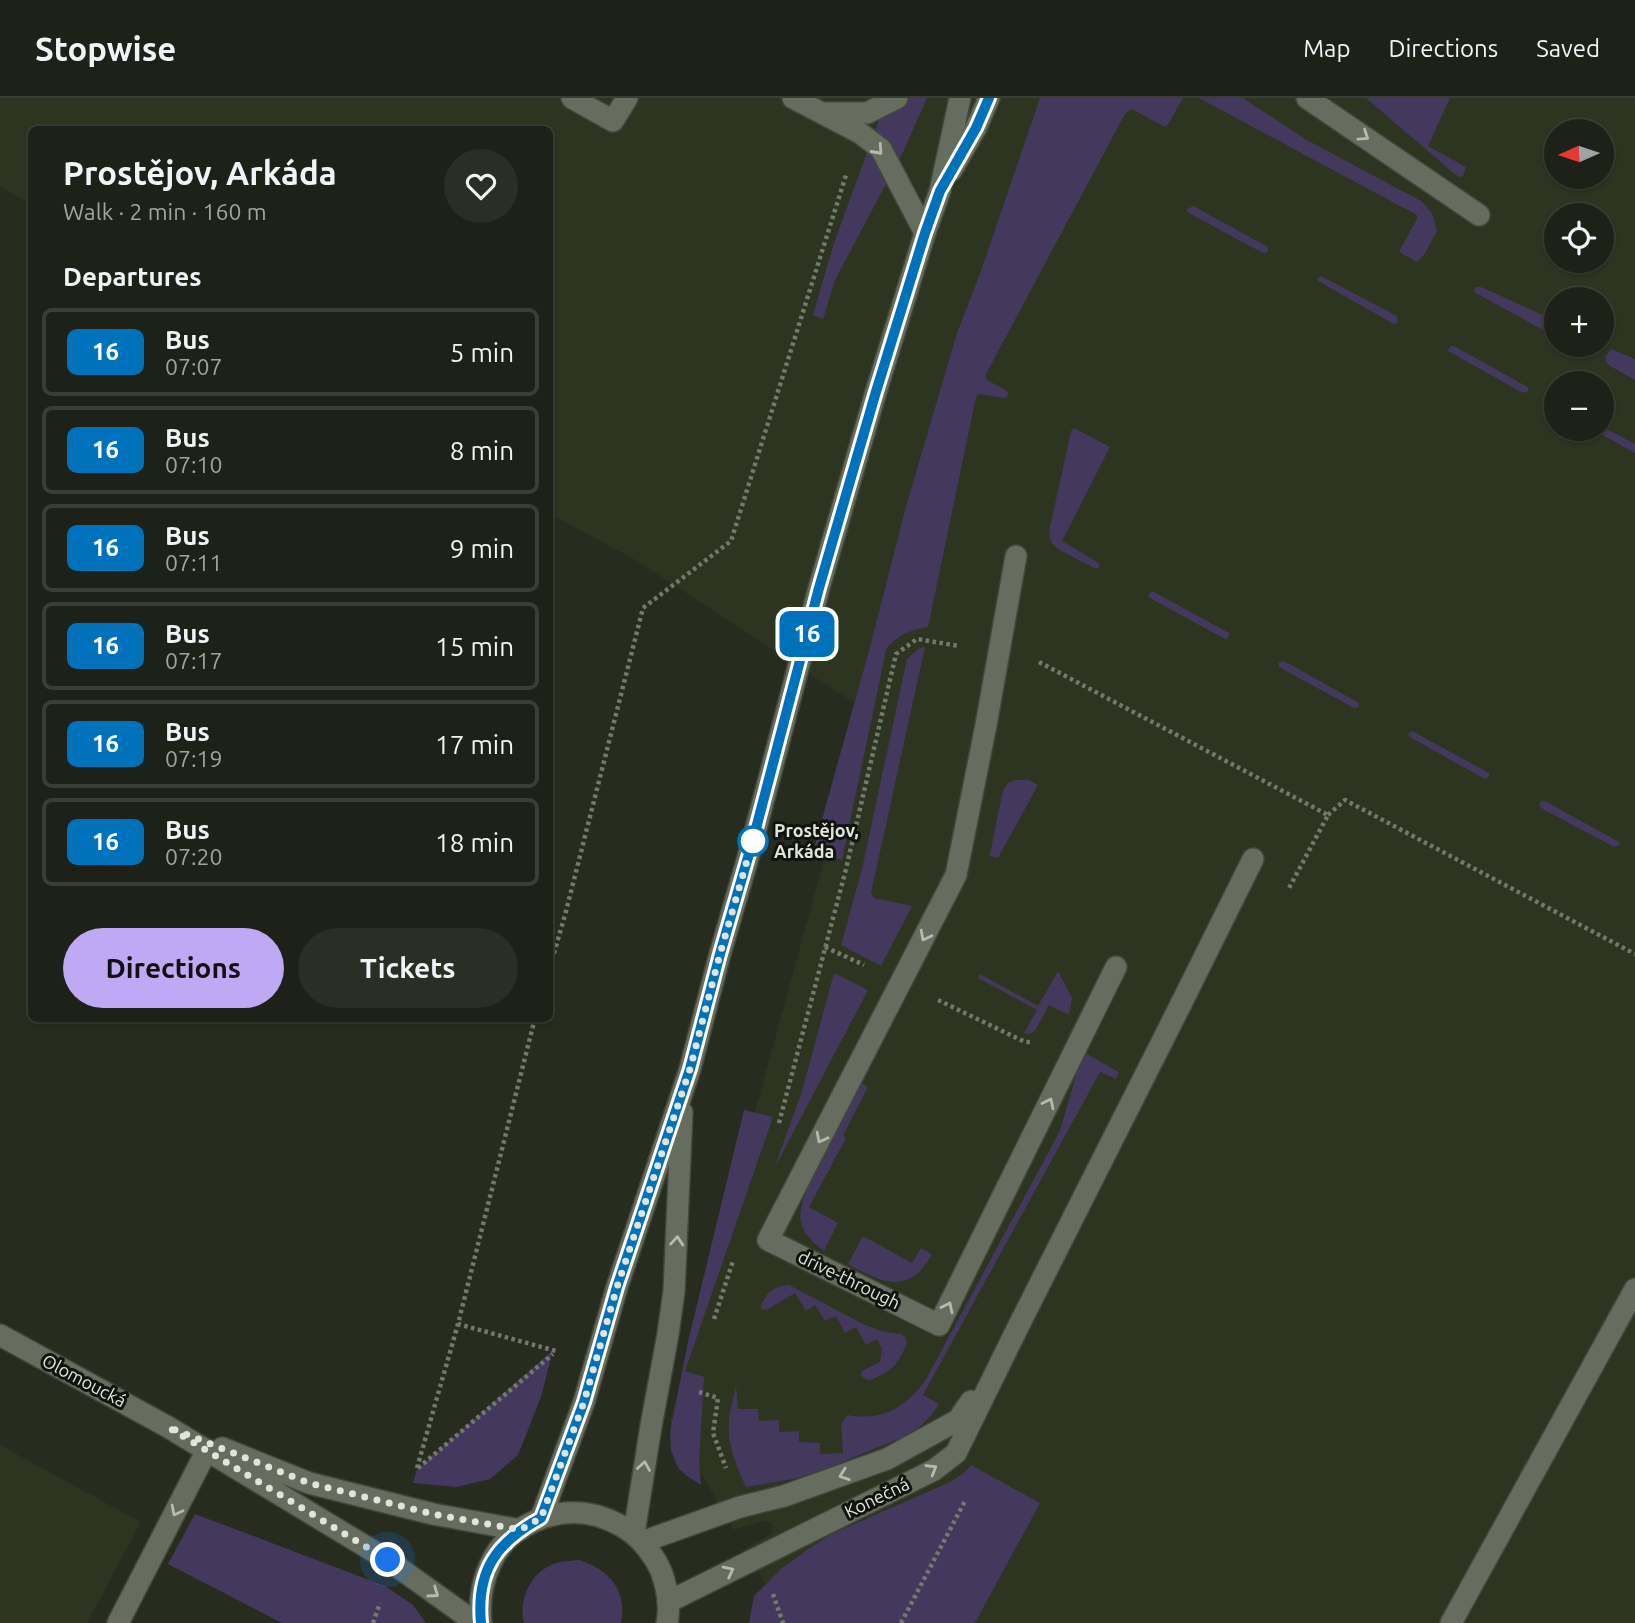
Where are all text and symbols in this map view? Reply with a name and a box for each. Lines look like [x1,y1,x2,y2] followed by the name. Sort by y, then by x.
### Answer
[35,30,176,67] text: Stopwise
[1303,35,1350,62] text: Map
[1388,35,1498,62] text: Directions
[1536,35,1600,62] text: Saved
[1544,119,1614,189] north arrow
[1544,119,1614,441] map controls
[1356,128,1369,140] one-way arrow
[870,141,882,154] one-way arrow
[444,149,518,223] button: heart
[63,154,337,191] text: Prostějov, Arkáda
[63,199,267,224] text: Walk · 2 min · 160 m
[1544,203,1614,273] button: locate
[63,262,201,291] text: Departures
[1544,287,1614,357] button: +
[165,325,210,354] text: Bus
[92,338,119,365] text: 16
[450,338,514,367] text: 5 min
[165,354,223,379] text: 07:07
[1544,371,1614,441] button: −
[165,423,210,452] text: Bus
[92,436,119,463] text: 16
[450,436,514,465] text: 8 min
[165,452,223,477] text: 07:10
[165,521,210,550] text: Bus
[92,534,119,561] text: 16
[450,534,514,563] text: 9 min
[165,550,223,575] text: 07:11
[776,611,838,657] line badge: 16
[165,619,210,648] text: Bus
[793,620,821,647] text: 16
[92,632,119,659] text: 16
[435,632,514,661] text: 15 min
[165,648,223,673] text: 07:17
[165,717,210,746] text: Bus
[92,730,119,757] text: 16
[435,730,514,759] text: 17 min
[165,746,223,771] text: 07:19
[165,815,210,844] text: Bus
[774,820,859,861] place label: Prostějov, Arkáda
[738,826,768,856] marker: Prostějov, Arkáda
[92,828,119,855] text: 16
[435,828,514,857] text: 18 min
[165,844,223,869] text: 07:20
[63,928,284,1008] button: Directions
[298,928,518,1008] button: Tickets
[919,928,933,941] one-way arrow
[1040,1098,1054,1110] one-way arrow
[815,1131,829,1143] one-way arrow
[669,1235,684,1246] one-way arrow
[795,1246,904,1312] street label: drive-through
[939,1302,953,1314] one-way arrow
[39,1350,130,1411] street label: Olomoucká
[637,1460,652,1472] one-way arrow
[925,1465,938,1478] one-way arrow
[838,1467,850,1481] one-way arrow
[841,1473,912,1521] street label: Konečná
[170,1504,184,1516] one-way arrow
[370,1542,405,1577] your location
[722,1565,734,1579] one-way arrow
[426,1585,439,1597] one-way arrow

